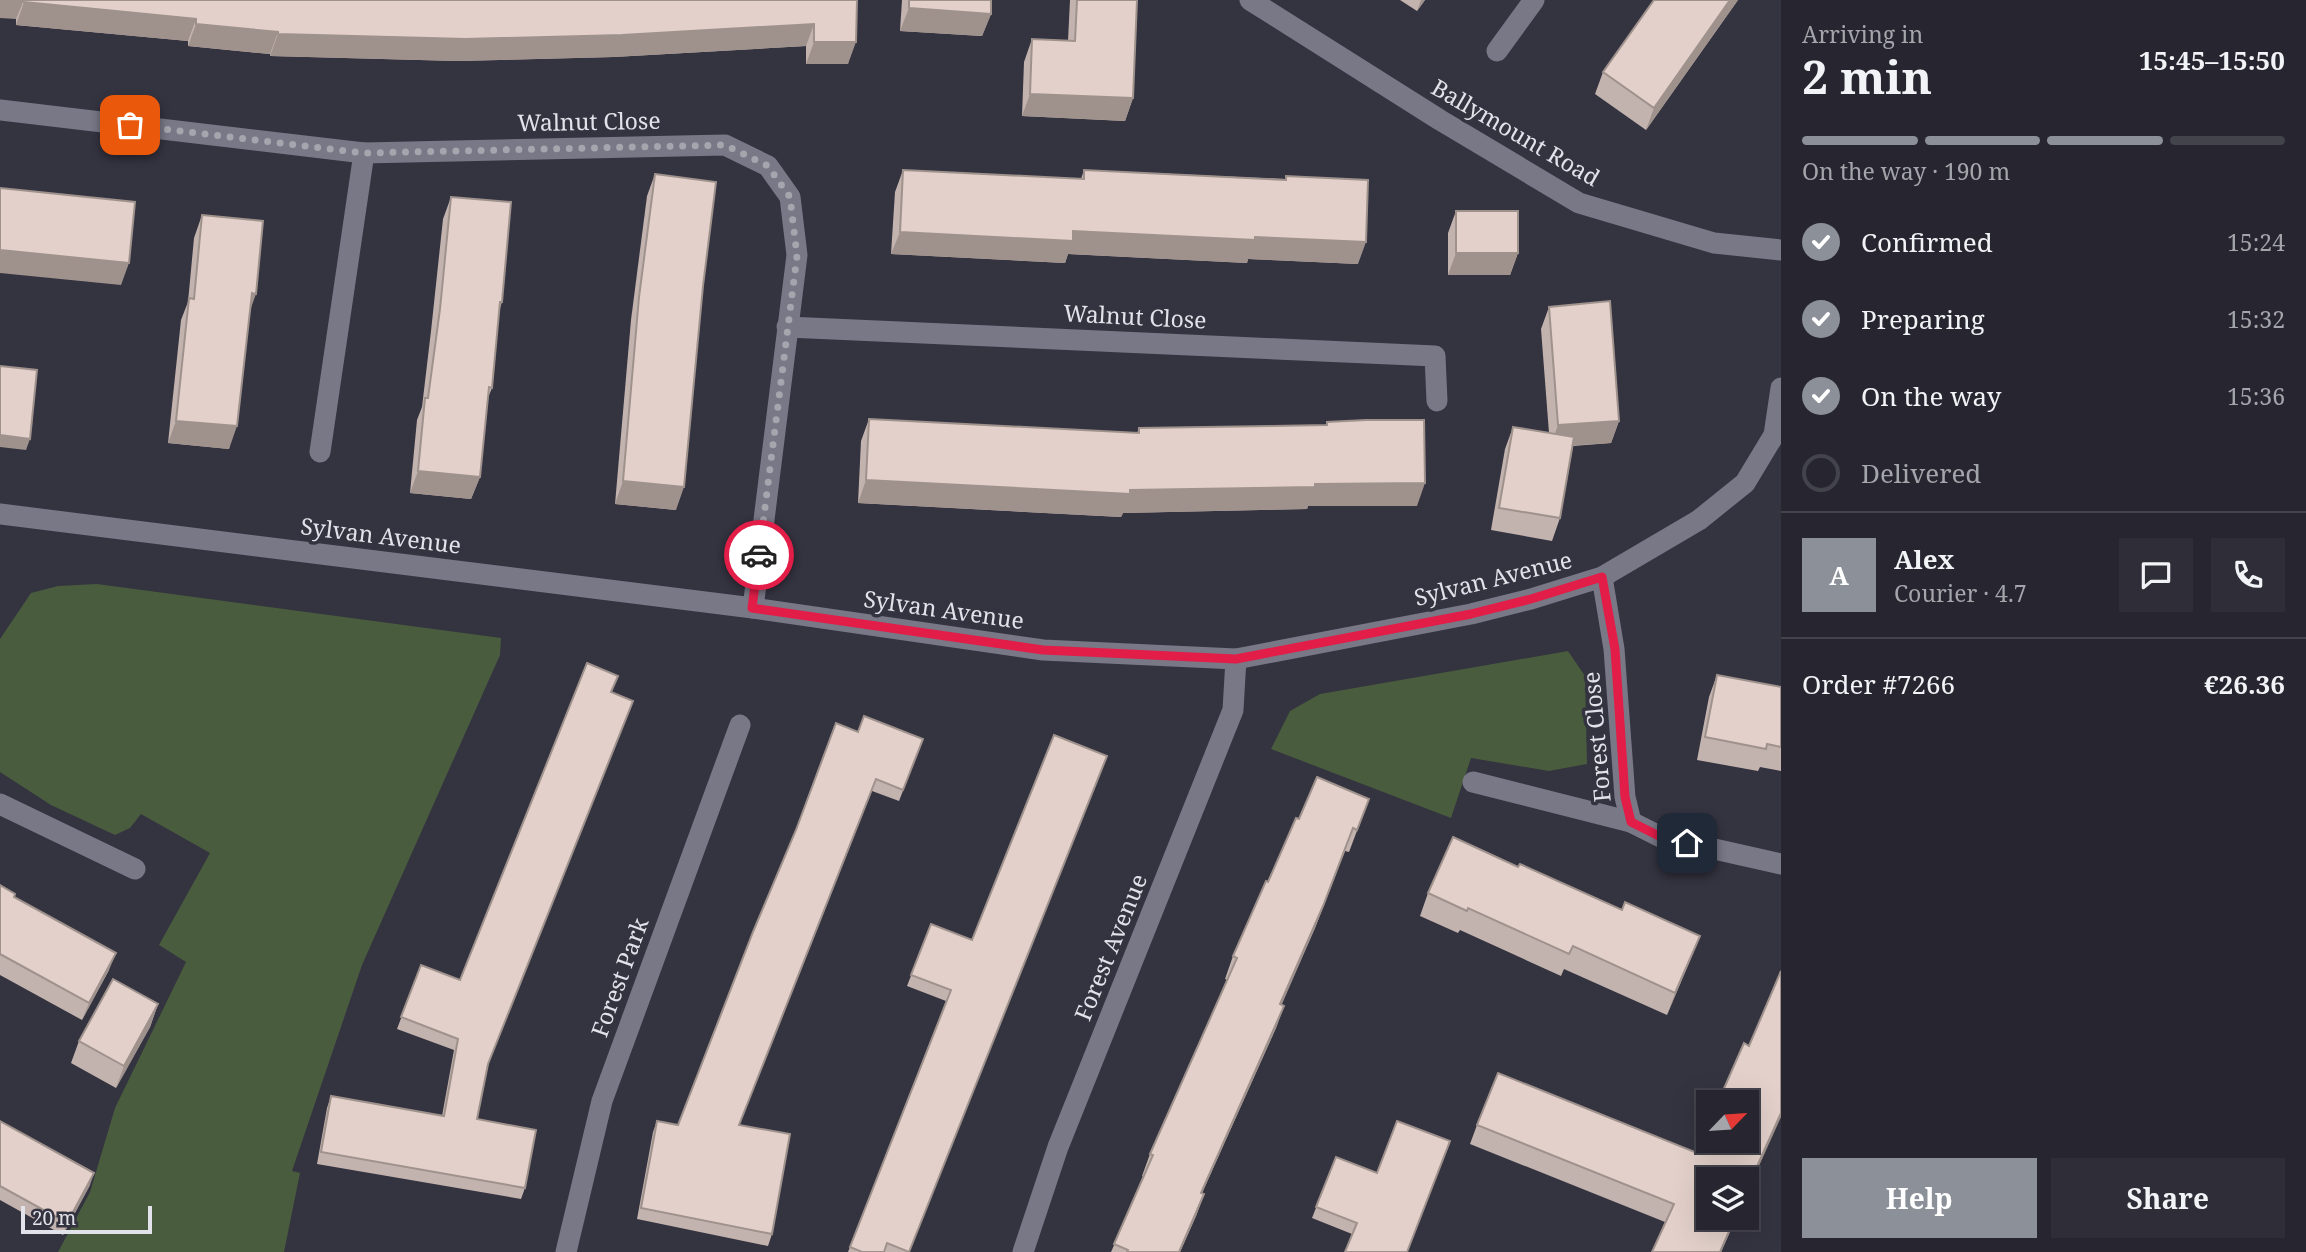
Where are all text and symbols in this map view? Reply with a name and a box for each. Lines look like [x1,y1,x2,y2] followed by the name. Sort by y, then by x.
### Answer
[1802,18,1923,50] text: Arriving in
[2139,42,2285,78] text: 15:45–15:50
[1802,45,1932,107] text: 2 min
[1426,71,1606,193] street label: Ballymount Road
[100,95,160,155] pin
[517,104,661,138] street label: Walnut Close
[111,106,149,144] icon: bag
[1802,155,2010,187] text: On the way · 190 m
[1802,223,1840,261] icon: check
[1861,224,1993,260] text: Confirmed
[2227,226,2285,258] text: 15:24
[1063,296,1207,336] street label: Walnut Close
[1802,300,1840,338] icon: check
[1861,301,1985,337] text: Preparing
[2227,303,2285,335] text: 15:32
[1802,377,1840,415] icon: check
[1861,378,2001,414] text: On the way
[2227,380,2285,412] text: 15:36
[1861,455,1981,491] text: Delivered
[299,509,463,561] street label: Sylvan Avenue
[724,520,794,590] courier
[740,536,778,574] icon: car
[2119,538,2193,612] button: chat
[2211,538,2285,612] button: phone
[1894,541,1954,577] text: Alex
[1411,543,1575,613] street label: Sylvan Avenue
[1829,557,1849,593] text: A
[1894,577,2027,609] text: Courier · 4.7
[862,582,1026,636] street label: Sylvan Avenue
[1802,666,1955,702] text: Order #7266
[2204,666,2285,702] text: €26.36
[1574,670,1618,804] street label: Forest Close
[1657,813,1717,873] pin
[1668,824,1706,862] icon: home
[1066,869,1154,1025] street label: Forest Avenue
[583,912,656,1041] street label: Forest Park
[1696,1090,1759,1153] north arrow
[1696,1090,1759,1230] map controls
[1802,1158,2037,1238] button: Help
[2051,1158,2285,1238] button: Share
[1696,1167,1759,1230] button: layers
[21,1203,152,1235] scale bar
[32,1205,76,1231] text: 20 m

